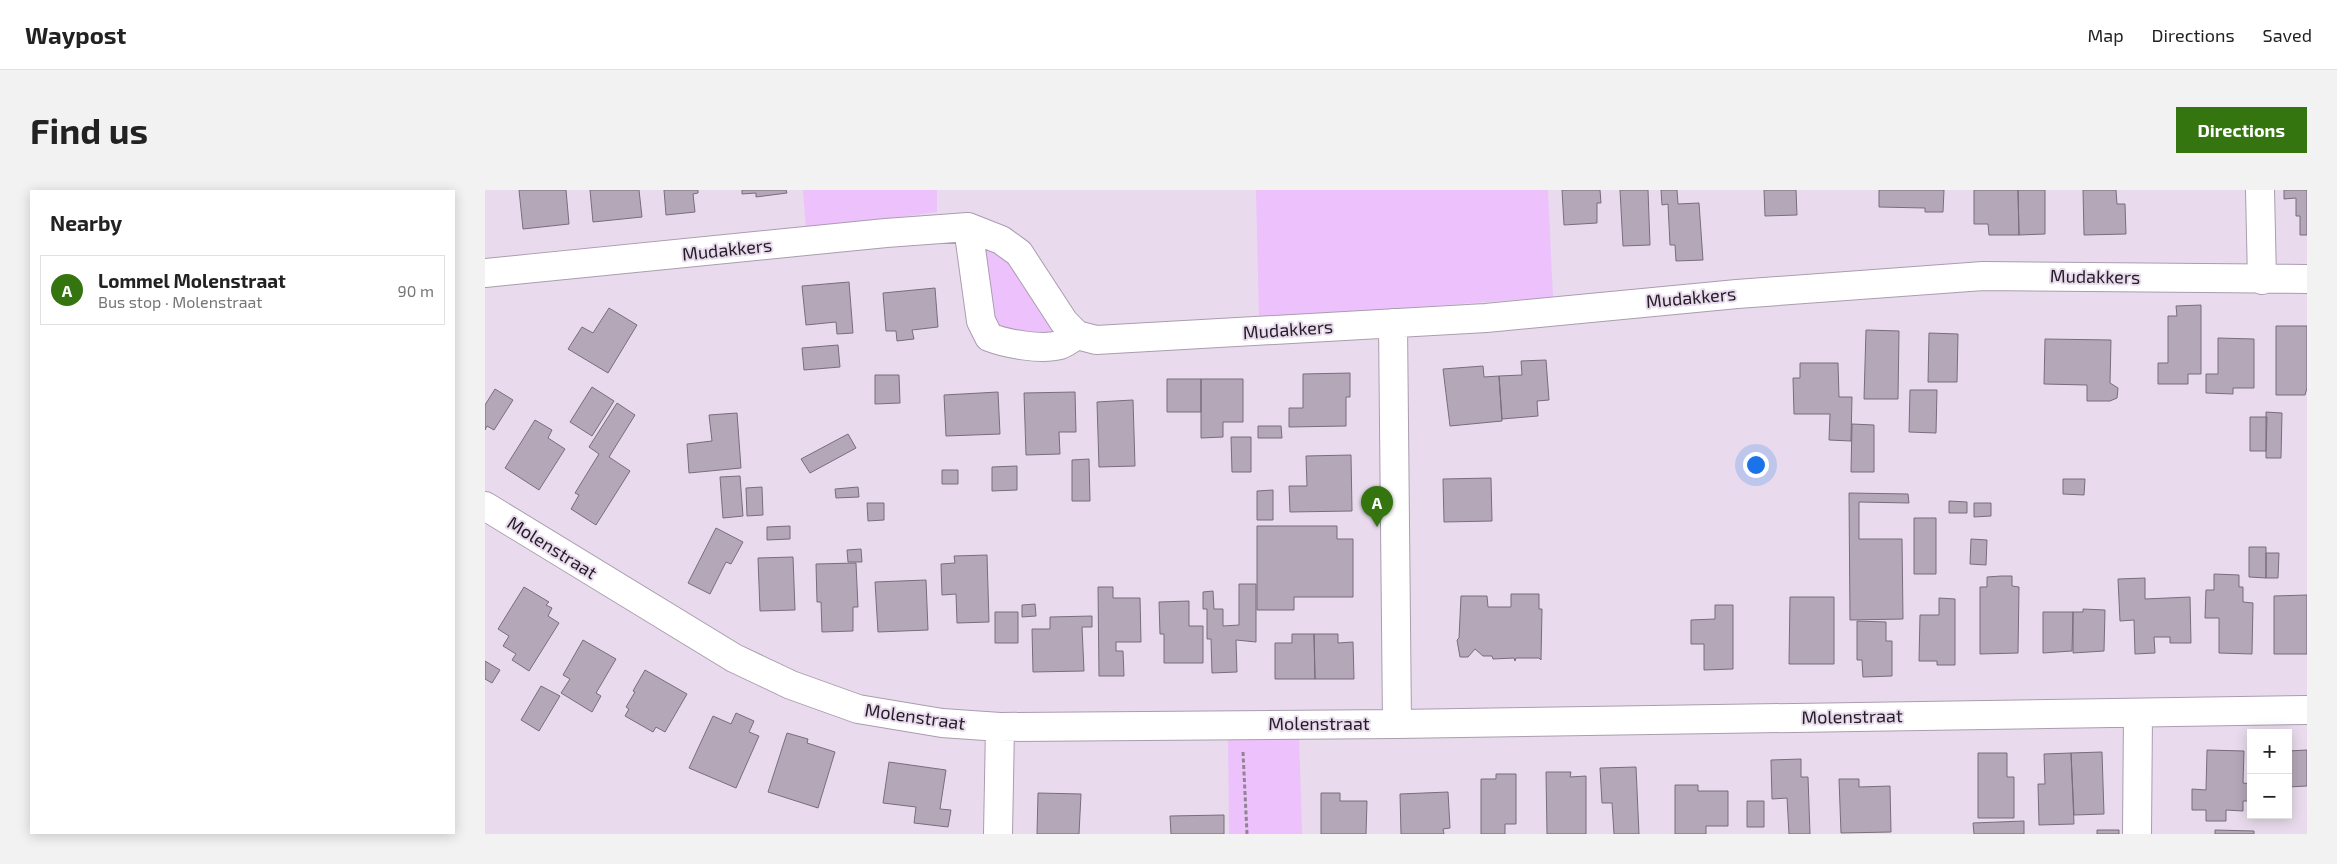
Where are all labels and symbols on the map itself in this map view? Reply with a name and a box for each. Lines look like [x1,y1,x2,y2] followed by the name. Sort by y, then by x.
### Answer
[681,233,773,265] street label: Mudakkers
[2050,264,2140,288] street label: Mudakkers
[1645,282,1737,312] street label: Mudakkers
[1242,315,1334,343] street label: Mudakkers
[1743,452,1769,478] your location
[1361,486,1393,527] pin: A
[504,511,601,583] street label: Molenstraat
[863,698,967,734] street label: Molenstraat
[1801,704,1903,728] street label: Molenstraat
[1268,712,1370,734] street label: Molenstraat

